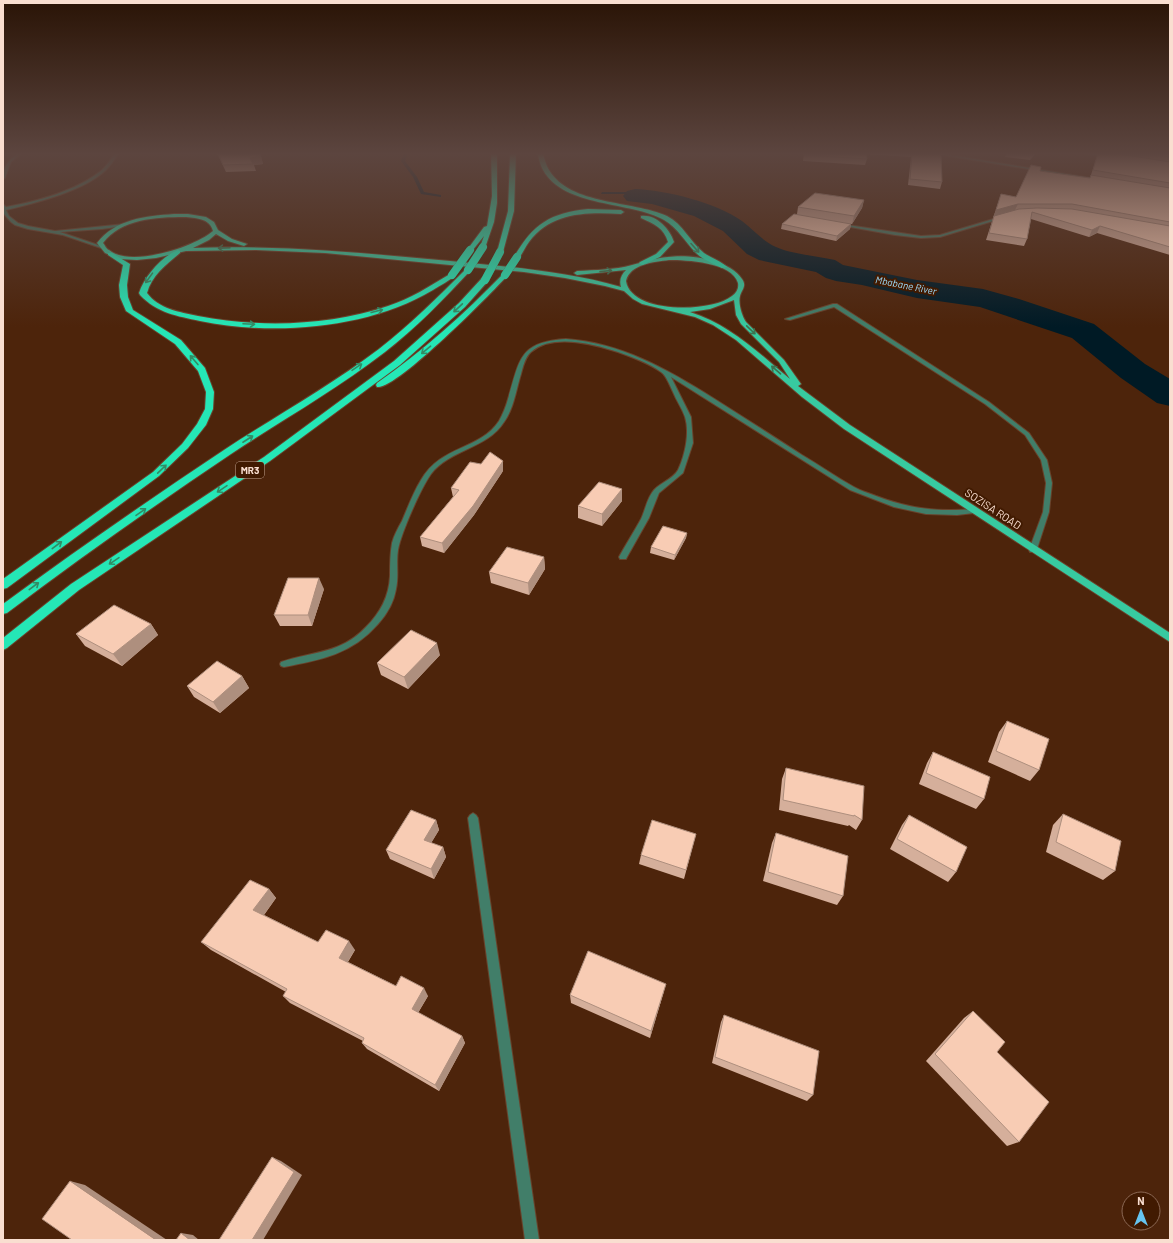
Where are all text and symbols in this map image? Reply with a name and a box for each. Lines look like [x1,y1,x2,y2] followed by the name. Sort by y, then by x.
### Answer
[690,243,700,253] one-way arrow
[218,244,231,252] one-way arrow
[599,268,612,275] one-way arrow
[145,272,153,283] one-way arrow
[874,273,938,297] water label: Mbabane River
[453,303,463,313] one-way arrow
[371,307,384,315] one-way arrow
[242,321,255,328] one-way arrow
[746,326,756,335] one-way arrow
[421,346,431,355] one-way arrow
[189,355,198,366] one-way arrow
[351,363,362,371] one-way arrow
[771,365,781,374] one-way arrow
[242,434,254,442] one-way arrow
[236,462,264,478] road number: MR3
[157,464,167,474] one-way arrow
[217,485,228,493] one-way arrow
[963,486,1024,532] street label: SOZISA ROAD
[135,508,146,516] one-way arrow
[51,541,62,549] one-way arrow
[108,557,119,566] one-way arrow
[29,582,40,590] one-way arrow
[1121,1191,1161,1231] north arrow
[1137,1194,1145,1207] text: N

